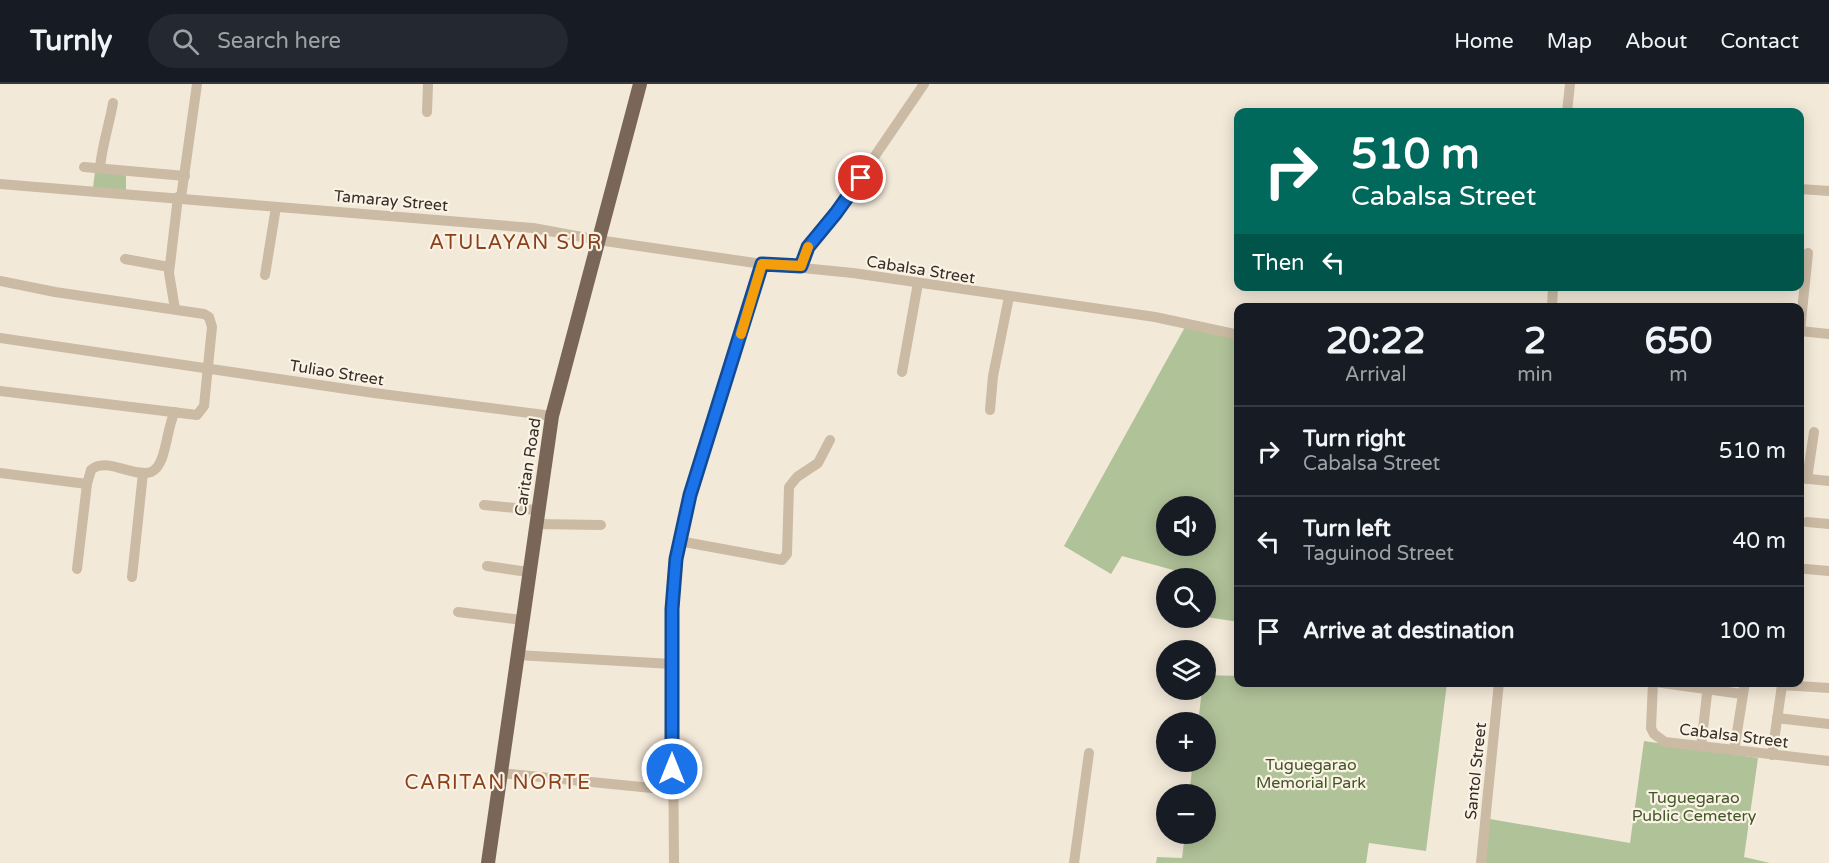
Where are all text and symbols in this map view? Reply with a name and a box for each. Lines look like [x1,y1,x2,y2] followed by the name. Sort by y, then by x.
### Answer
[148,14,568,68] search box
[30,24,112,58] text: Turnly
[169,25,202,58] icon: search
[217,28,341,54] text: Search here
[1454,29,1514,54] text: Home
[1547,29,1592,54] text: Map
[1625,29,1687,54] text: About
[1720,29,1799,54] text: Contact
[1351,129,1480,180] text: 510 m
[1252,132,1330,210] icon: right
[835,152,886,203] pin
[844,161,877,194] icon: arrive
[1351,180,1536,213] text: Cabalsa Street
[333,186,449,216] street label: Tamaray Street
[429,231,603,255] district label: ATULAYAN SUR
[1317,246,1350,279] icon: left
[1252,250,1305,276] text: Then
[865,252,977,288] street label: Cabalsa Street
[1326,320,1426,363] text: 20:22
[1524,320,1546,363] text: 2
[1644,320,1712,363] text: 650
[288,356,385,390] street label: Tuliao Street
[1345,363,1407,387] text: Arrival
[1517,363,1553,387] text: min
[1669,363,1688,387] text: m
[510,416,546,518] street label: Caritan Road
[1303,426,1405,452] text: Turn right
[1252,435,1285,468] icon: right
[1719,438,1786,464] text: 510 m
[1303,452,1440,476] text: Cabalsa Street
[1156,496,1216,844] map controls
[1156,496,1216,556] button: sound
[1303,516,1391,542] text: Turn left
[1252,525,1285,558] icon: left
[1732,528,1786,554] text: 40 m
[1303,542,1454,566] text: Taguinod Street
[1156,568,1216,628] button: search
[1252,615,1285,648] icon: arrive
[1303,618,1514,644] text: Arrive at destination
[1719,618,1786,644] text: 100 m
[1156,640,1216,700] button: layers
[1156,712,1216,772] button: +
[1678,719,1790,753] street label: Cabalsa Street
[1461,721,1491,821] street label: Santol Street
[640,737,704,801] position arrow
[1256,755,1366,793] park label: Tuguegarao Memorial Park
[405,771,591,795] district label: CARITAN NORTE
[1156,784,1216,844] button: −
[1632,788,1757,826] park label: Tuguegarao Public Cemetery

